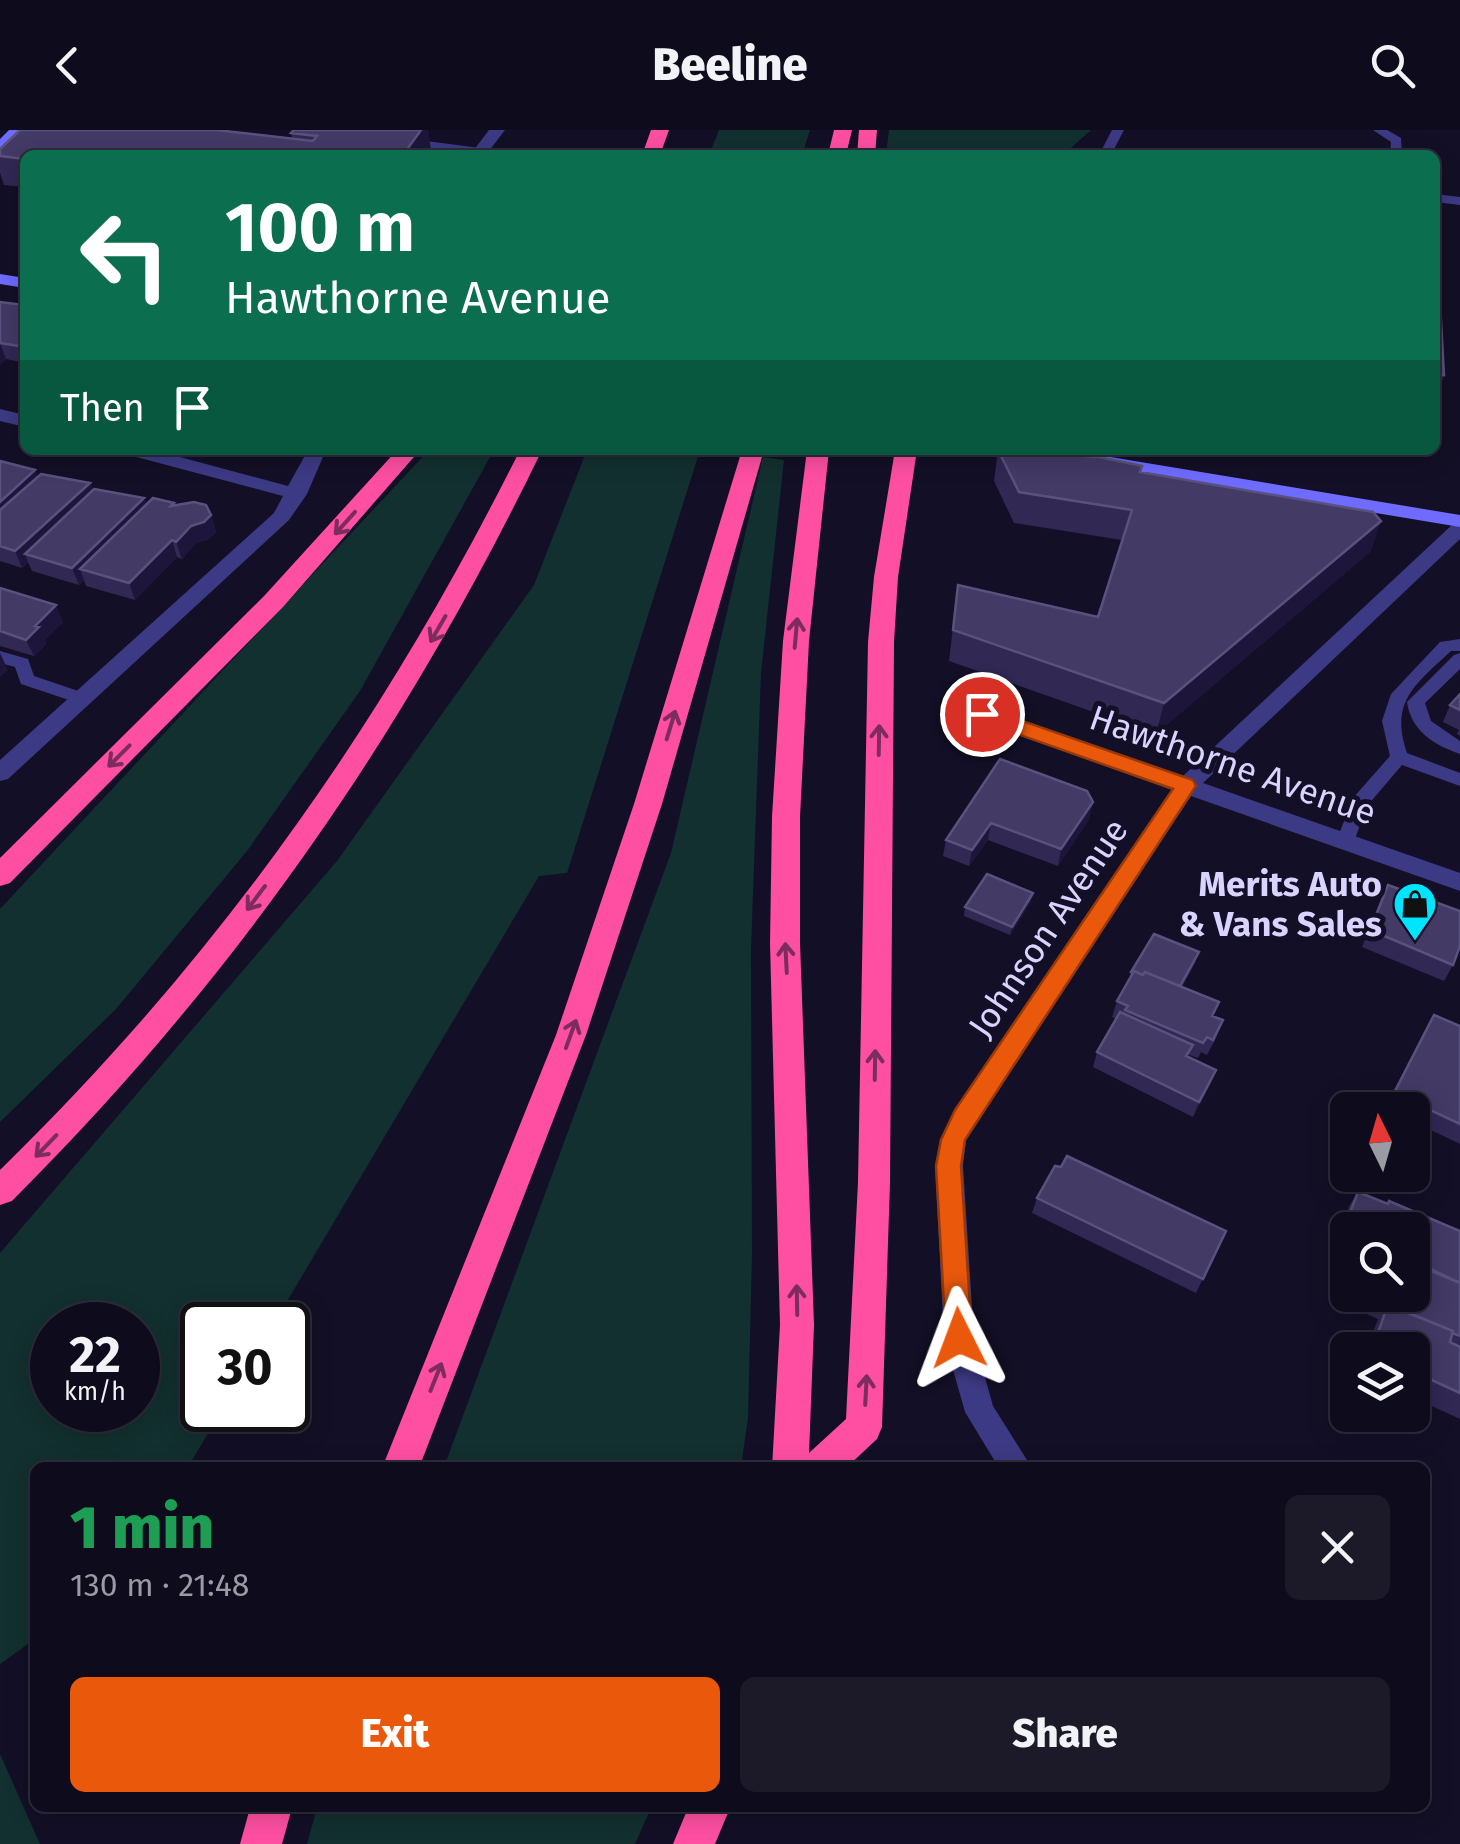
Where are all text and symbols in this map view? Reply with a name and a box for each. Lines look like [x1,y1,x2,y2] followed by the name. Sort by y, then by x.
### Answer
[40,38,95,93] icon: back
[653,38,807,92] text: Beeline
[1365,38,1420,93] icon: search
[225,186,415,270] text: 100 m
[60,190,190,320] icon: left
[225,271,611,325] text: Hawthorne Avenue
[165,380,220,435] icon: arrive
[60,385,145,431] text: Then
[333,510,356,535] one-way arrow
[428,614,448,643] one-way arrow
[787,618,806,650] one-way arrow
[940,672,1025,757] pin
[955,687,1010,742] icon: arrive
[1084,696,1382,834] street label: Hawthorne Avenue
[663,710,681,741] one-way arrow
[869,724,888,756] one-way arrow
[107,744,131,768] one-way arrow
[959,811,1137,1045] street label: Johnson Avenue
[1179,863,1382,945] place label: Merits Auto & Vans Sales
[1392,881,1438,942] shop icon: Merits Auto & Vans Sales
[245,884,266,911] one-way arrow
[776,942,795,975] one-way arrow
[563,1019,581,1051] one-way arrow
[866,1049,884,1082] one-way arrow
[1330,1092,1430,1192] north arrow
[1330,1092,1430,1432] map controls
[34,1133,58,1157] one-way arrow
[1330,1212,1430,1312] button: search
[788,1285,806,1318] one-way arrow
[907,1286,1011,1390] position arrow
[180,1302,310,1432] speed limit sign: 30
[69,1325,121,1385] text: 22
[1330,1332,1430,1432] button: layers
[429,1362,447,1393] one-way arrow
[857,1374,876,1406] one-way arrow
[64,1377,126,1407] text: km/h
[70,1492,214,1564] text: 1 min
[1285,1495,1390,1600] button: close
[70,1566,249,1604] text: 130 m · 21:48
[70,1677,720,1792] button: Exit
[740,1677,1390,1792] button: Share

